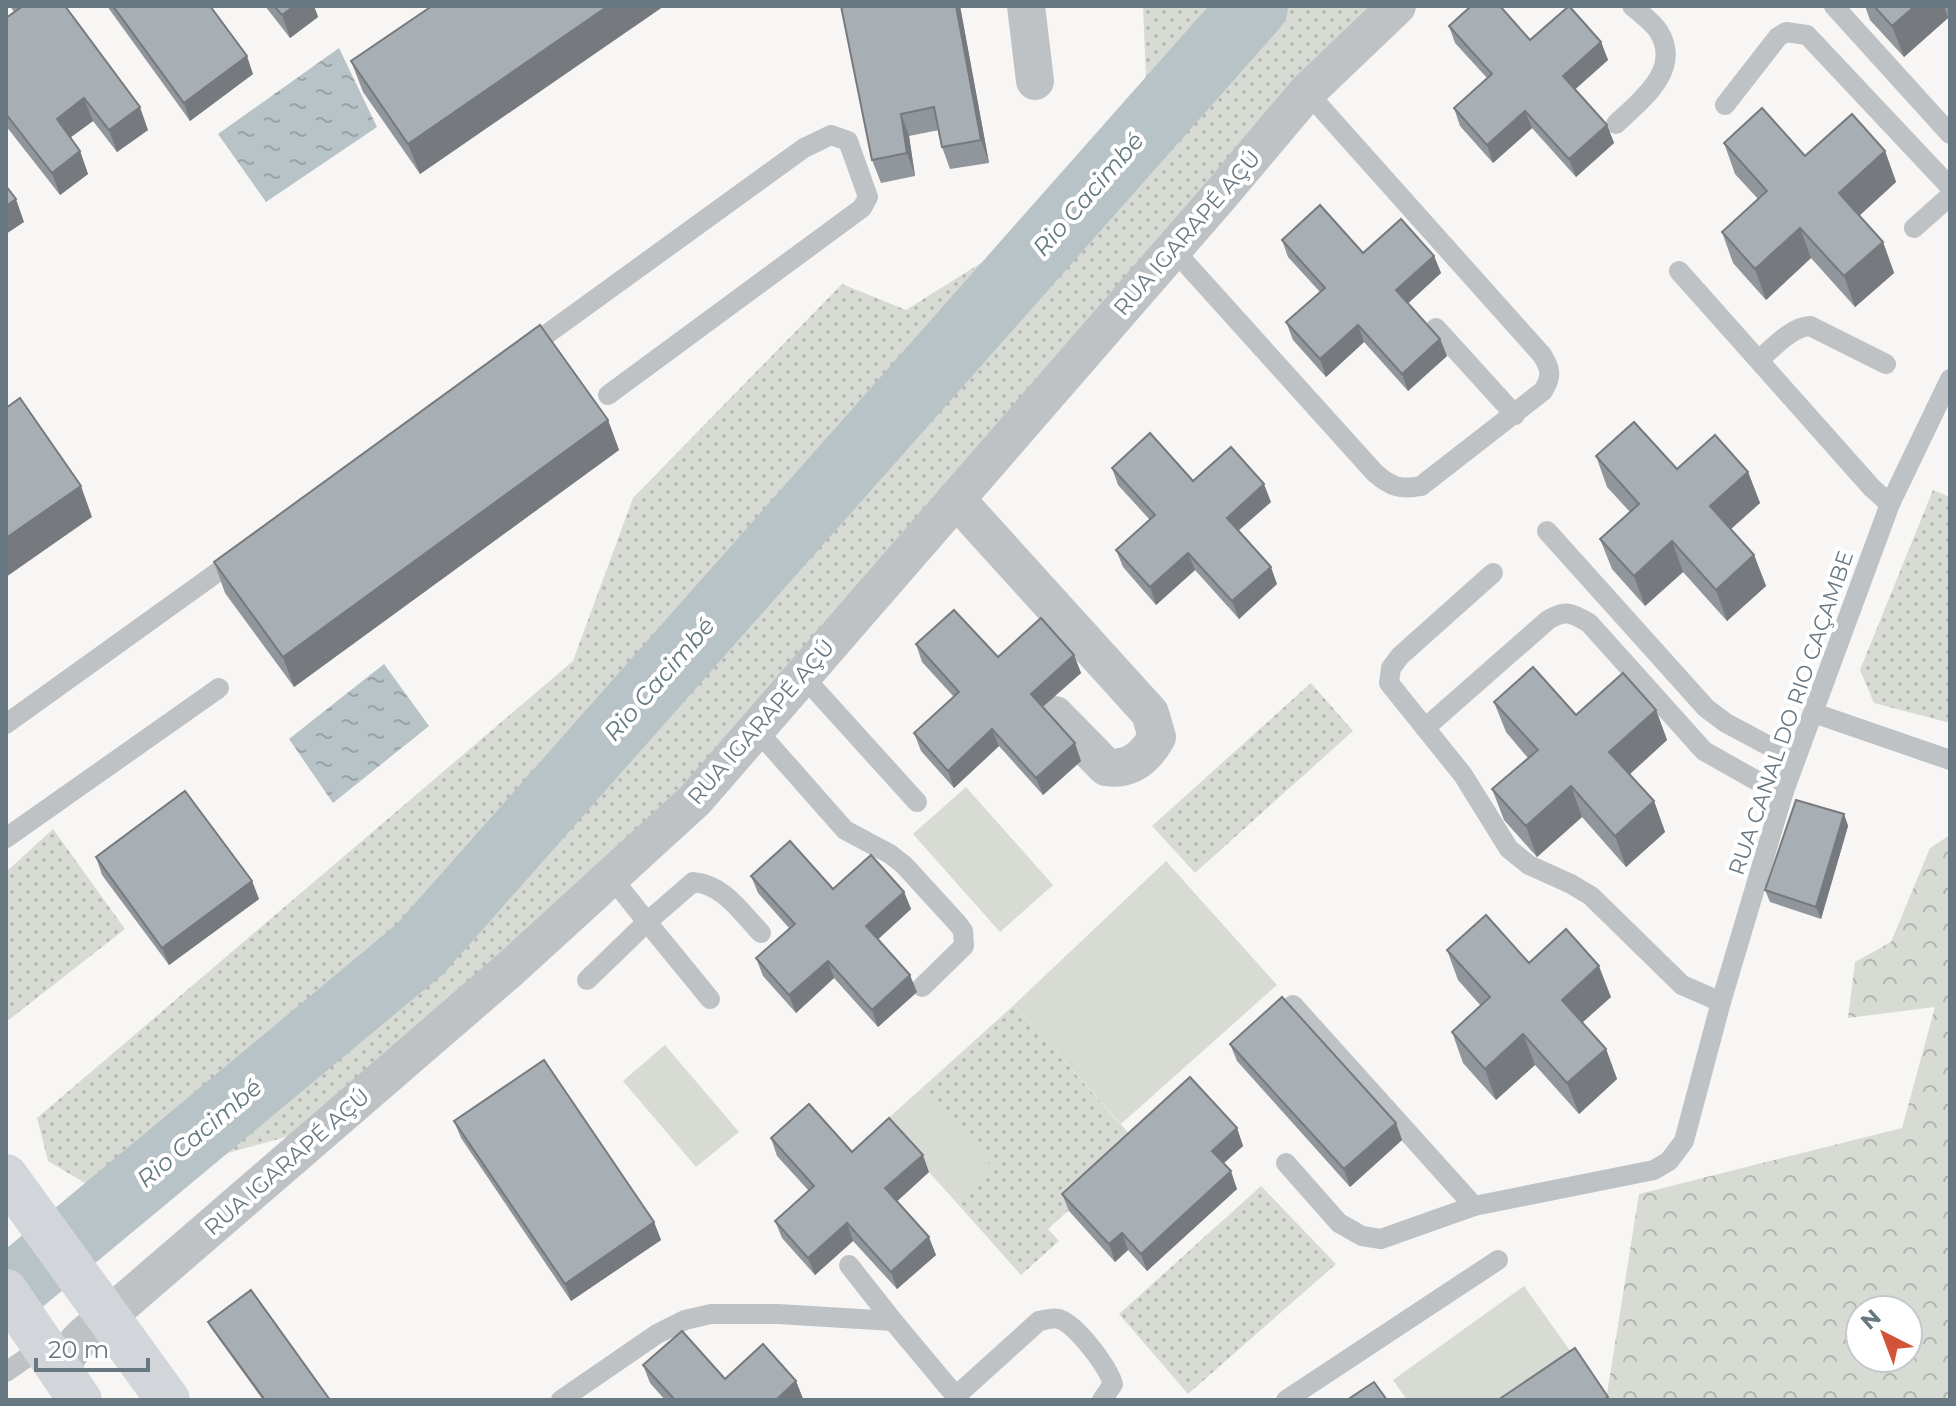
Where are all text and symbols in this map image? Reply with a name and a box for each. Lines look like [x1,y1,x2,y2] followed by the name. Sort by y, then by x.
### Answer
[1026,126,1150,262] water label: Rio Cacimbé
[1108,145,1266,321] street label: RUA IGARAPÉ AÇÚ
[1723,547,1859,879] street label: RUA CANAL DO RIO CAÇAMBE
[597,611,721,747] water label: Rio Cacimbé
[682,634,840,810] street label: RUA IGARAPÉ AÇÚ
[131,1072,267,1194] water label: Rio Cacimbé
[199,1083,375,1241] street label: RUA IGARAPÉ AÇÚ
[1844,1294,1924,1374] north arrow
[1855,1304,1887,1335] text: N
[36,1322,148,1372] scale bar
[48,1335,109,1364] text: 20 m

